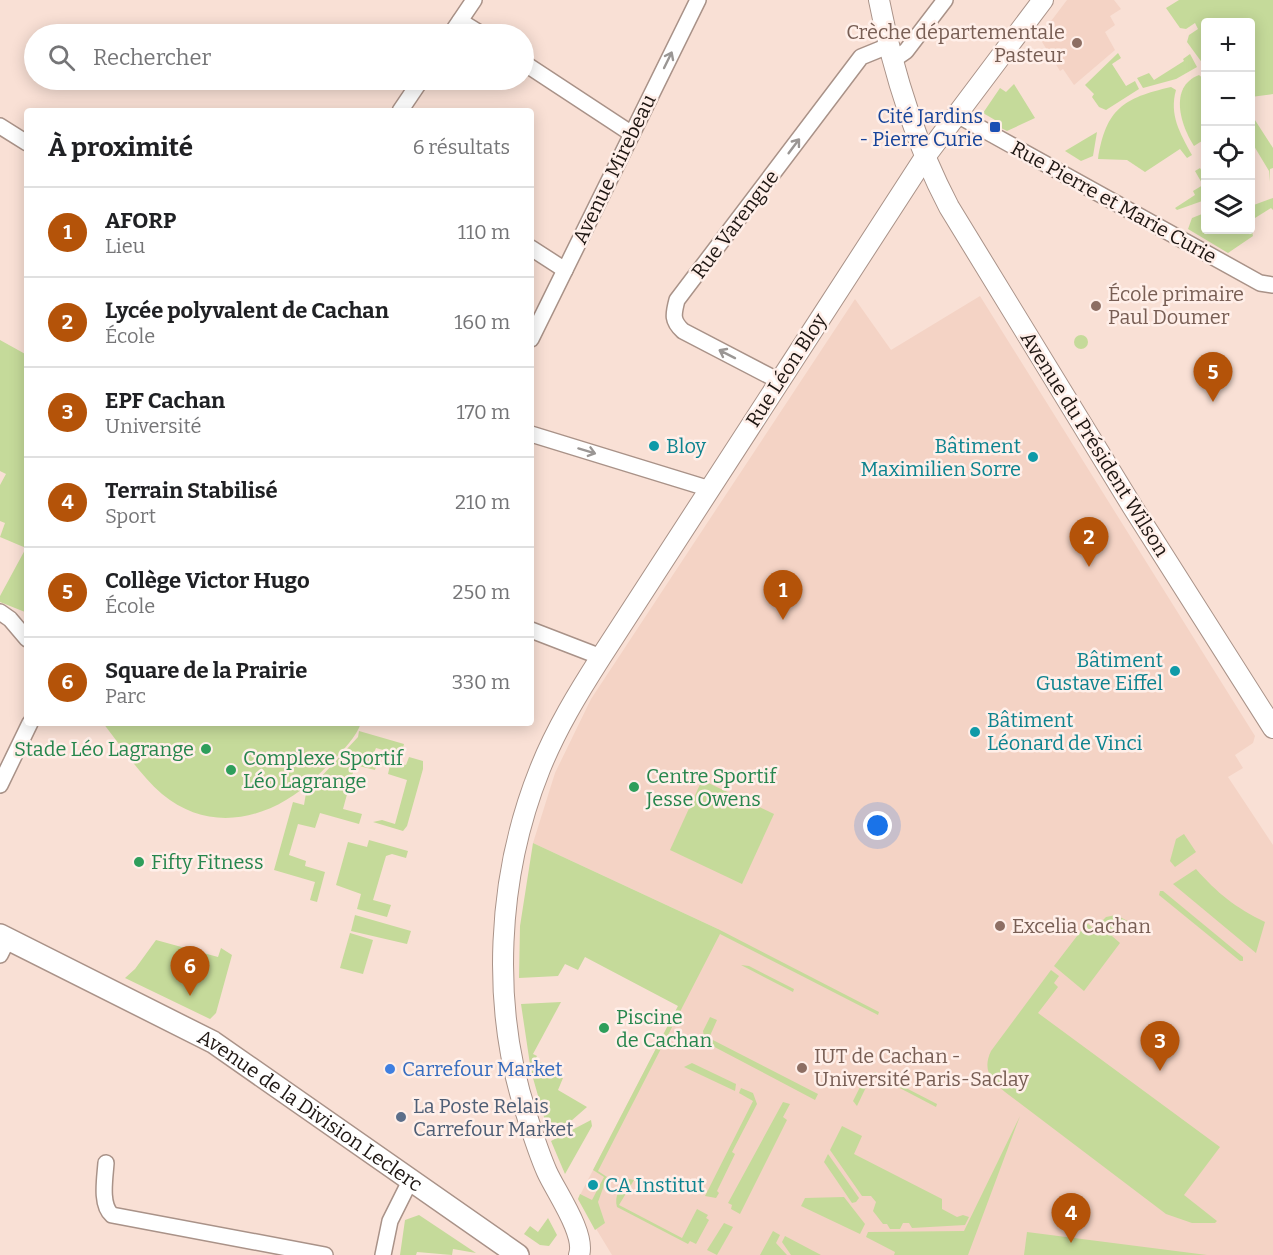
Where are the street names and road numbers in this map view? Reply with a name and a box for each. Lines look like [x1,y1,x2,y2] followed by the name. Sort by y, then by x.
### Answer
[567,90,661,248] street label: Avenue Mirebeau
[1007,136,1221,268] street label: Rue Pierre et Marie Curie
[686,165,784,283] street label: Rue Varengue
[740,309,832,431] street label: Rue Léon Bloy
[1016,327,1174,561] street label: Avenue du Président Wilson
[194,1024,427,1197] street label: Avenue de la Division Leclerc

